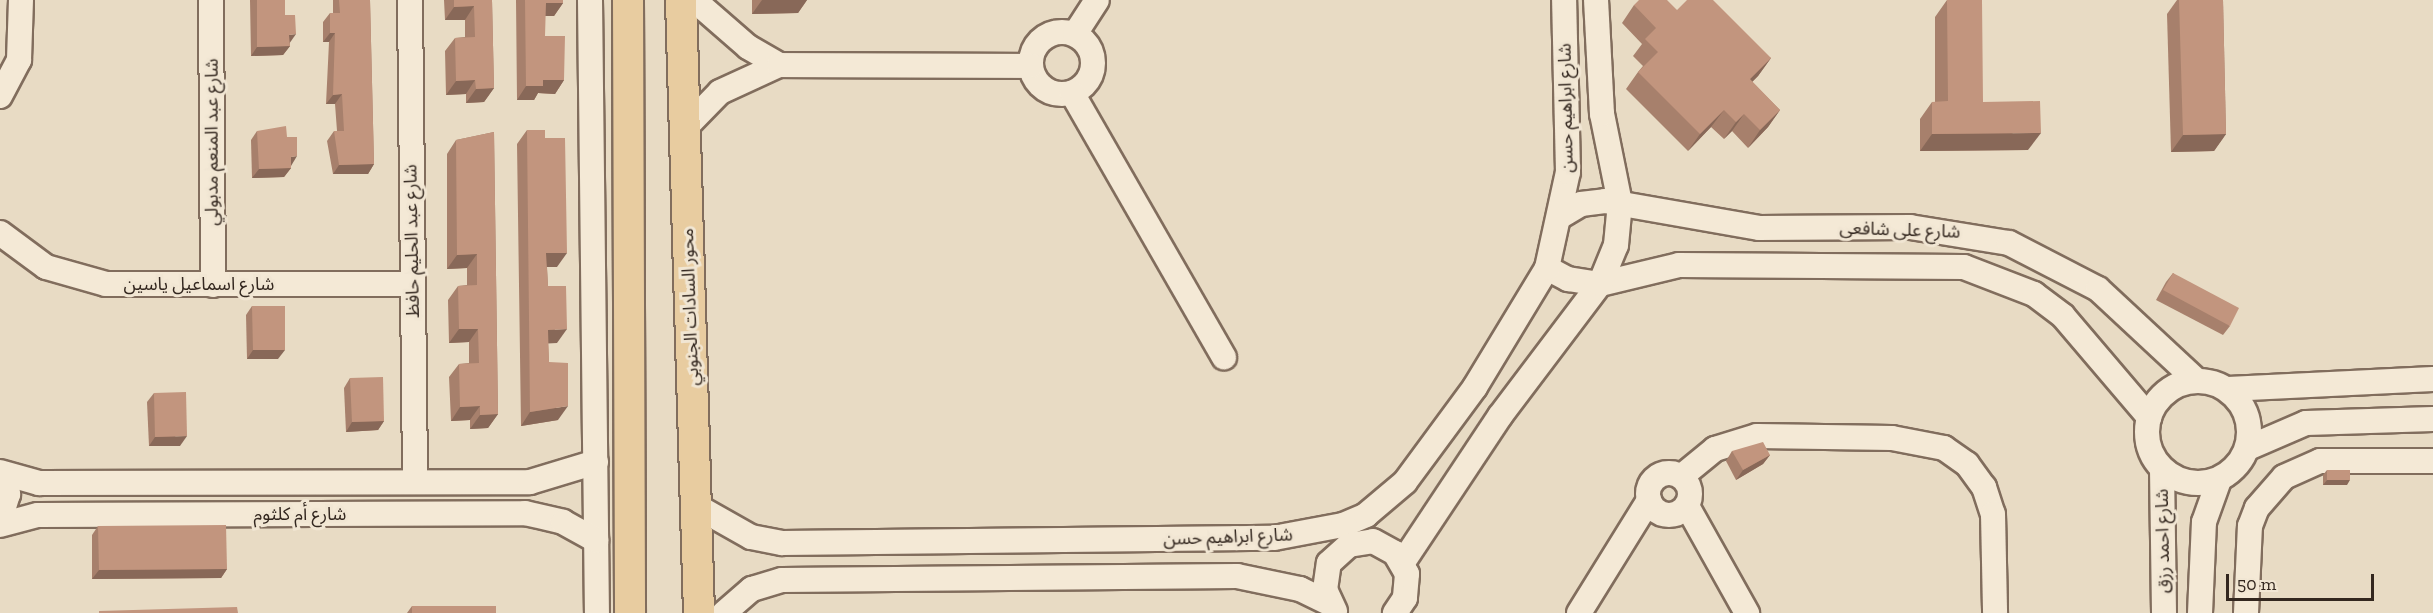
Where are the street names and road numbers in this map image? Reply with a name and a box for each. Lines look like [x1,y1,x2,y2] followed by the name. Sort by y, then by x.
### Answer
[1554,43,1578,173] street label: شارع ابراهيم حسن
[201,58,223,226] street label: شارع عبد المنعم مدبولي
[400,164,424,318] street label: شارع عبد الحليم حافظ
[1839,217,1961,243] street label: شارع على شافعى
[676,228,704,386] street label: محور السادات الجنوبي
[124,273,274,295] street label: شارع اسماعيل ياسين
[2151,488,2175,594] street label: شارع احمد رزق
[254,503,346,525] street label: شارع أم كلثوم
[1163,524,1293,550] street label: شارع ابراهيم حسن

